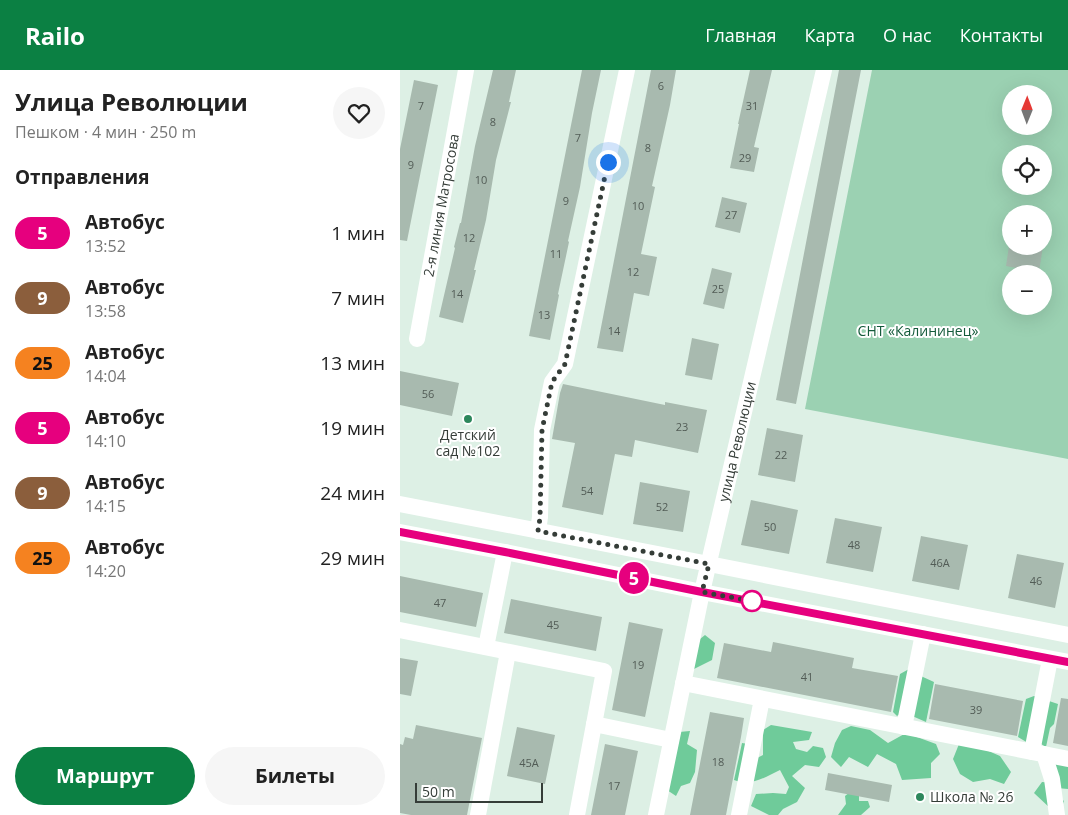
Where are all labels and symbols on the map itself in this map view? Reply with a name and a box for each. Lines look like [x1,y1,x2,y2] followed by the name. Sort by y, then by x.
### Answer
[658,78,664,93] house number: 6
[1002,85,1052,135] north arrow
[418,98,424,113] house number: 7
[746,98,758,113] house number: 31
[490,114,496,129] house number: 8
[575,130,581,145] house number: 7
[419,132,463,278] street label: 2-я линия Матросова
[645,140,651,155] house number: 8
[596,150,621,175] your location
[739,150,751,165] house number: 29
[408,157,414,172] house number: 9
[475,172,487,187] house number: 10
[563,193,569,208] house number: 9
[632,198,644,213] house number: 10
[725,207,737,222] house number: 27
[463,230,475,245] house number: 12
[550,246,562,261] house number: 11
[627,264,639,279] house number: 12
[712,281,724,296] house number: 25
[451,286,464,301] house number: 14
[538,307,550,322] house number: 13
[858,321,978,340] park label: СНТ «Калининец»
[608,323,621,338] house number: 14
[713,380,760,504] street label: улица Революции
[422,386,434,401] house number: 56
[462,413,474,425] marker: Детский сад №102
[676,419,688,434] house number: 23
[436,425,500,460] place label: Детский сад №102
[775,447,787,462] house number: 22
[581,483,594,498] house number: 54
[656,499,668,514] house number: 52
[764,519,776,534] house number: 50
[848,537,860,552] house number: 48
[930,555,950,570] house number: 46А
[618,562,650,594] line badge: 5
[1030,573,1042,588] house number: 46
[741,590,763,612] unlabelled marker
[434,595,446,610] house number: 47
[547,617,559,632] house number: 45
[632,657,644,672] house number: 19
[801,669,813,684] house number: 41
[970,702,982,717] house number: 39
[712,754,724,769] house number: 18
[519,755,539,770] house number: 45А
[608,778,620,793] house number: 17
[415,780,542,803] scale bar
[930,787,1013,806] place label: Школа № 26
[914,791,926,803] marker: Школа № 26

